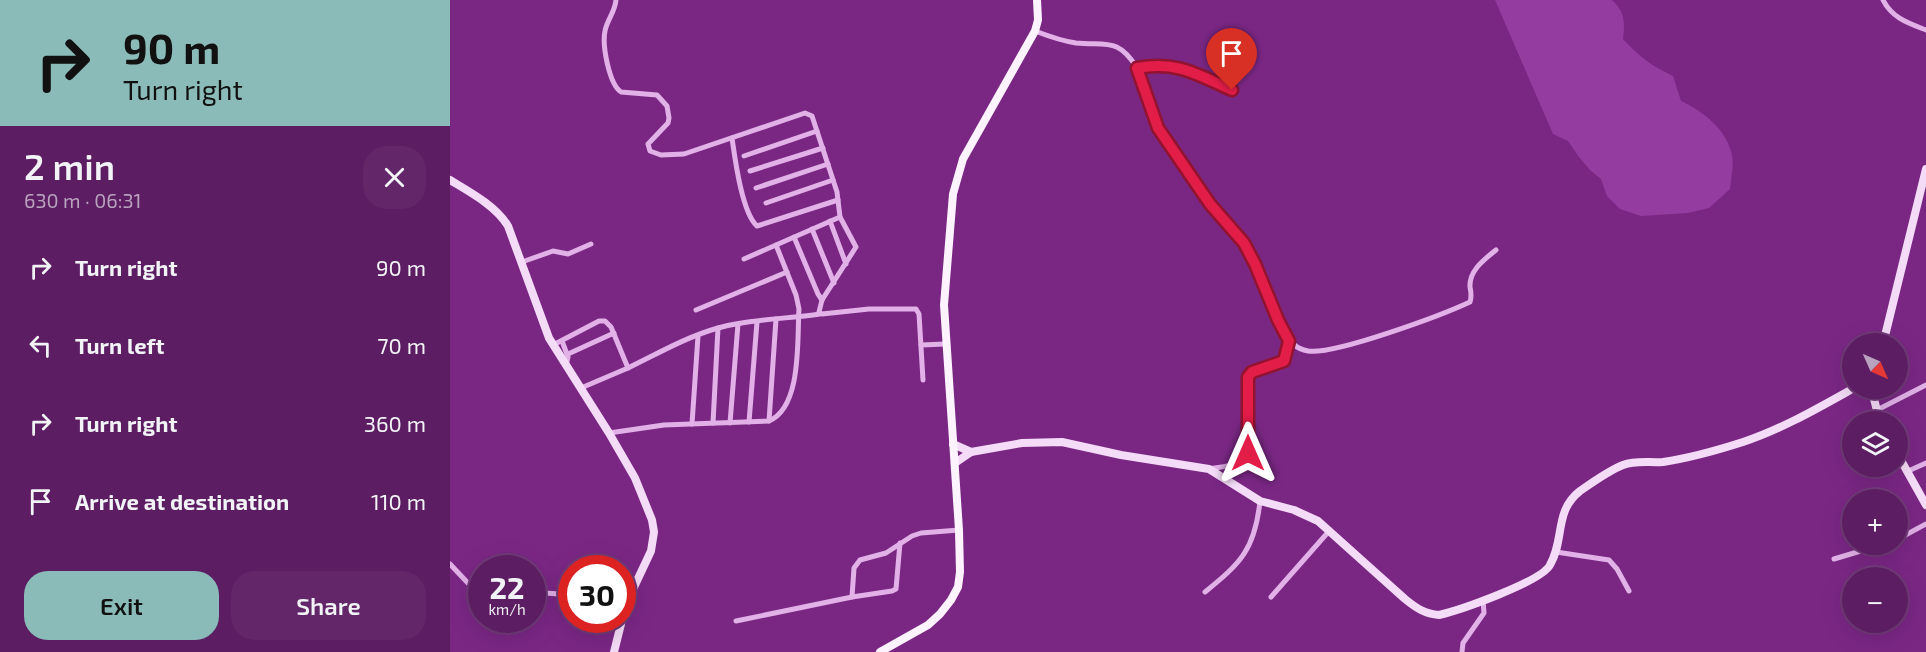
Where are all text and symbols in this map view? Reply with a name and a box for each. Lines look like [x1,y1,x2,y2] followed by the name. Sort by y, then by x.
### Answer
[123,22,220,72] text: 90 m
[24,24,102,102] icon: right
[1206,28,1257,90] pin
[1215,37,1248,70] icon: arrive
[123,73,243,105] text: Turn right
[24,144,115,187] text: 2 min
[363,146,426,209] button: close
[24,188,142,212] text: 630 m · 06:31
[24,251,57,284] icon: right
[75,254,177,280] text: Turn right
[376,254,426,280] text: 90 m
[24,329,57,362] icon: left
[75,332,164,358] text: Turn left
[377,332,426,358] text: 70 m
[1842,333,1908,399] north arrow
[1842,333,1908,633] map controls
[24,407,57,440] icon: right
[75,410,177,436] text: Turn right
[364,410,426,436] text: 360 m
[1842,411,1908,477] button: layers
[1216,421,1280,485] position arrow
[24,485,57,518] icon: arrive
[75,488,289,514] text: Arrive at destination
[371,488,426,514] text: 110 m
[1842,489,1908,555] button: +
[558,555,636,633] speed limit sign: 30
[1842,567,1908,633] button: −
[490,569,524,605] text: 22
[24,571,219,640] button: Exit
[231,571,426,640] button: Share
[488,600,526,618] text: km/h

